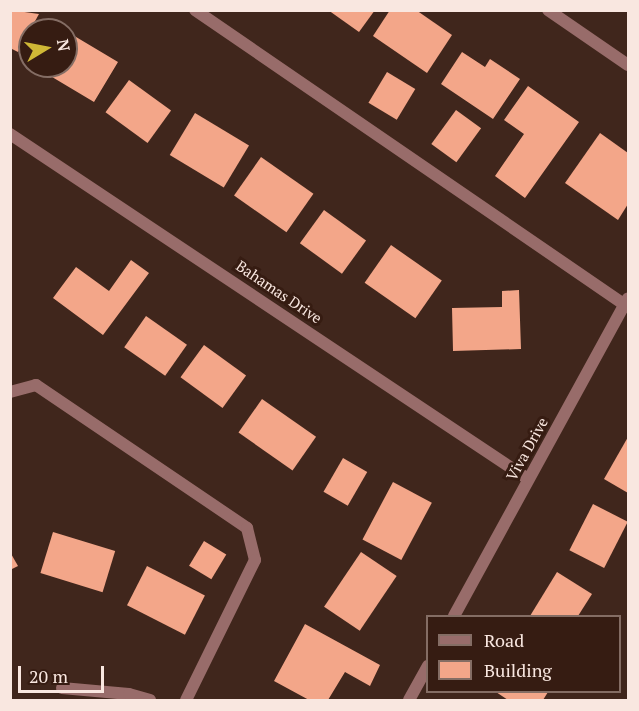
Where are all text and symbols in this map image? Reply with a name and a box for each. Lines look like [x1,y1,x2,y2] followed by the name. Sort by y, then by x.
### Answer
[18,18,78,78] north arrow
[52,37,76,53] text: N
[233,257,325,327] street label: Bahamas Drive
[502,414,552,484] street label: Viva Drive
[426,615,621,693] legend
[484,628,524,652] text: Road
[21,654,106,692] scale bar
[484,658,552,682] text: Building
[29,664,68,688] text: 20 m

